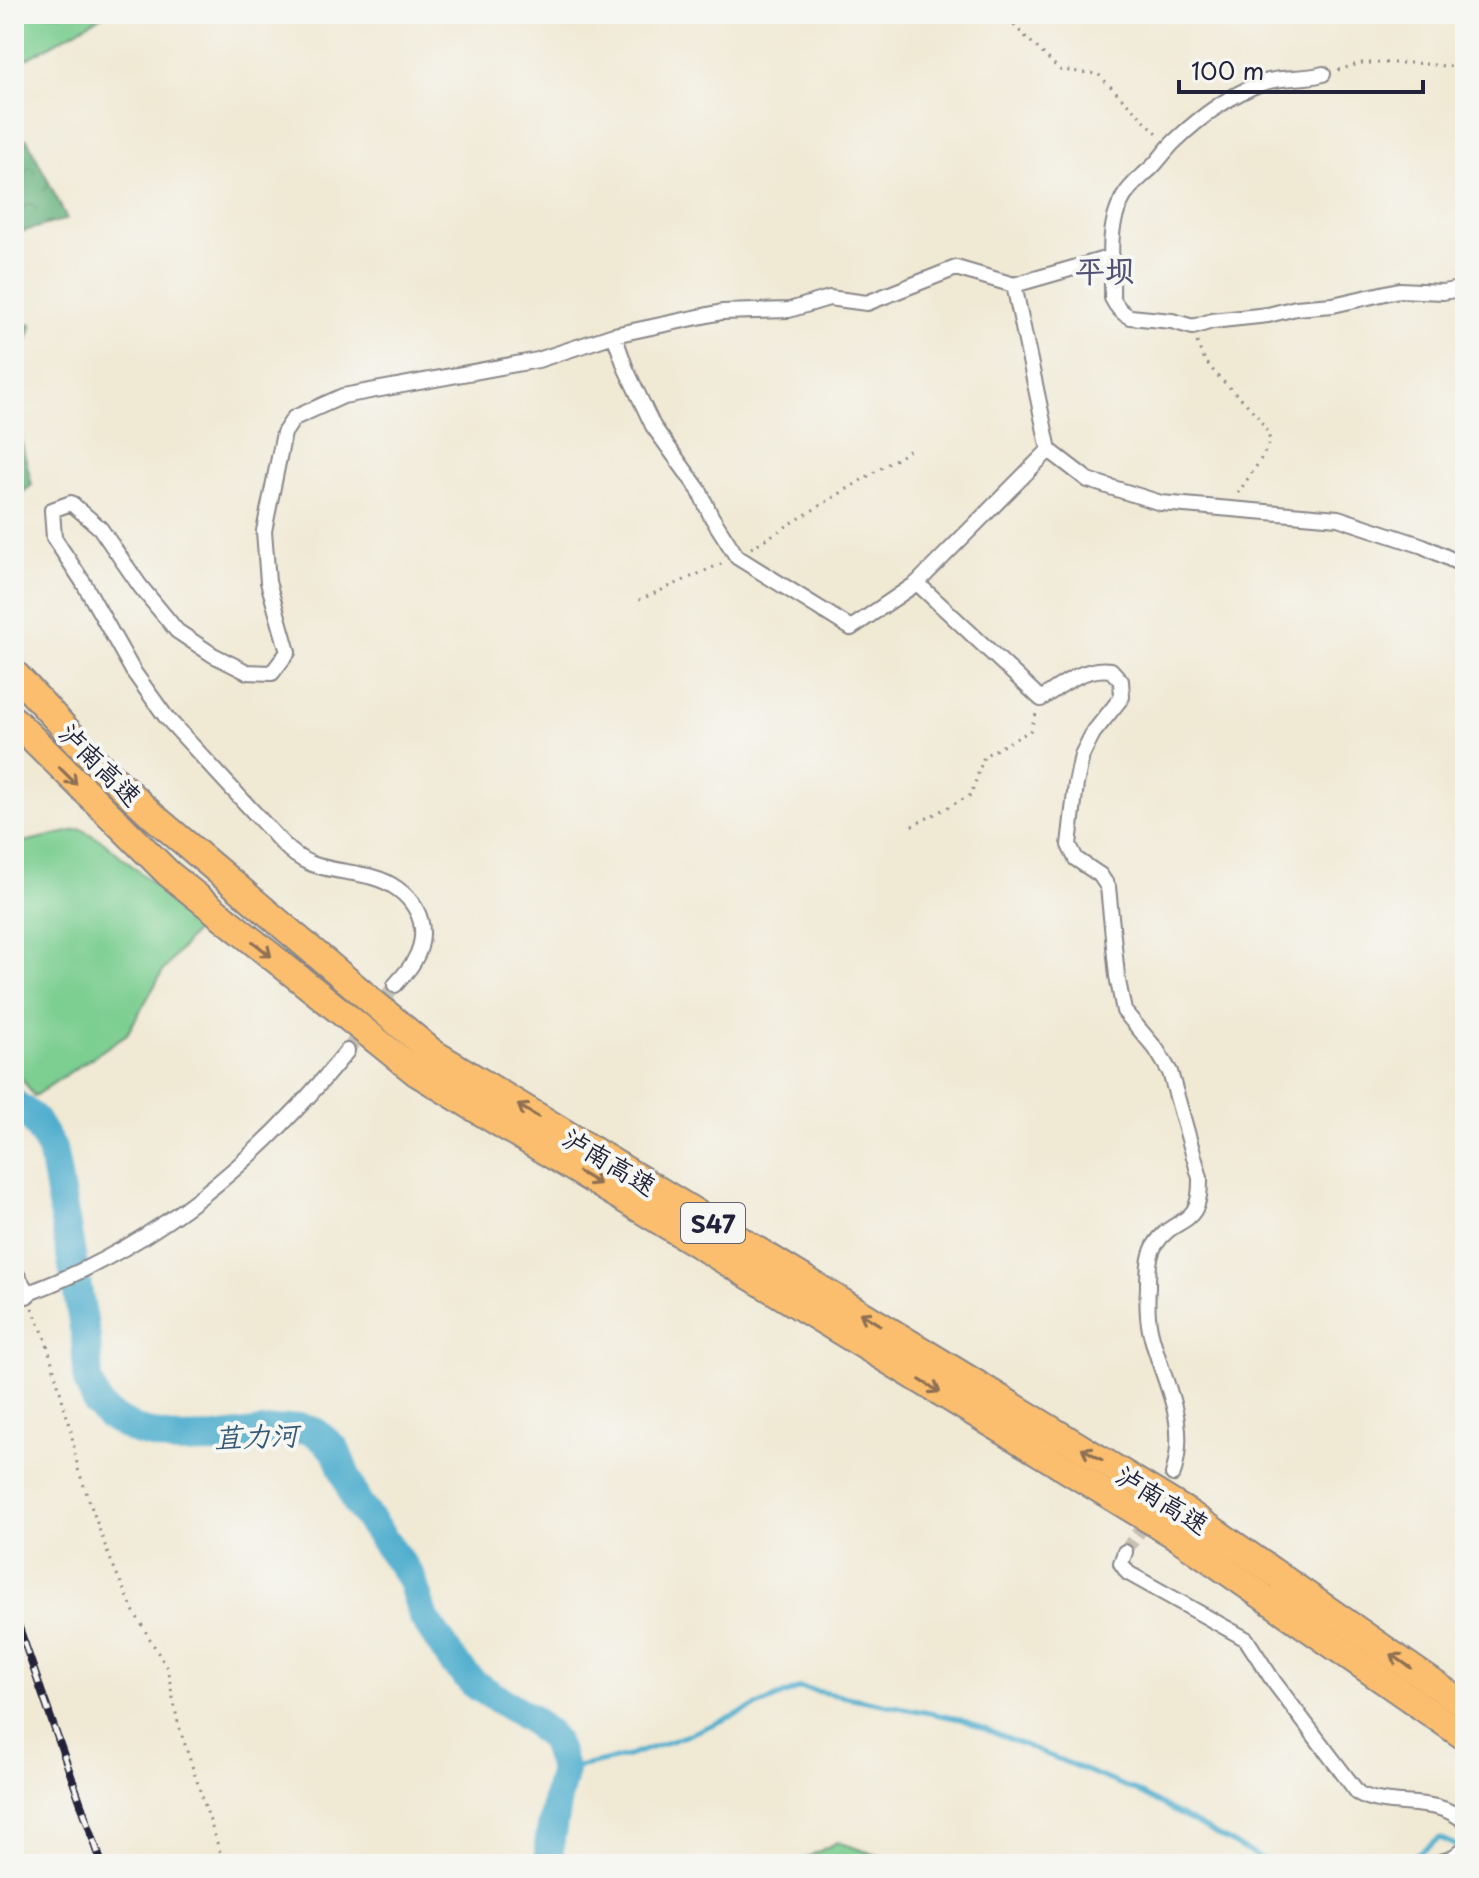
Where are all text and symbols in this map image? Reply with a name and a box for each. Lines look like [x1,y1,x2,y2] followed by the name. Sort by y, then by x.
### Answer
[1179,44,1423,94] scale bar
[1191,52,1264,88] text: 100 m
[1075,247,1135,292] district label: 平坝
[50,713,152,815] street label: 泸南高速
[58,766,77,785] one-way arrow
[251,940,272,957] one-way arrow
[517,1102,540,1118] one-way arrow
[555,1117,665,1205] street label: 泸南高速
[577,1170,600,1186] one-way arrow
[681,1203,745,1243] road number: S47
[859,1311,882,1327] one-way arrow
[919,1378,941,1394] one-way arrow
[213,1412,303,1458] water label: 苴力河
[1081,1446,1104,1462] one-way arrow
[1109,1455,1217,1543] street label: 泸南高速
[1390,1653,1412,1669] one-way arrow

